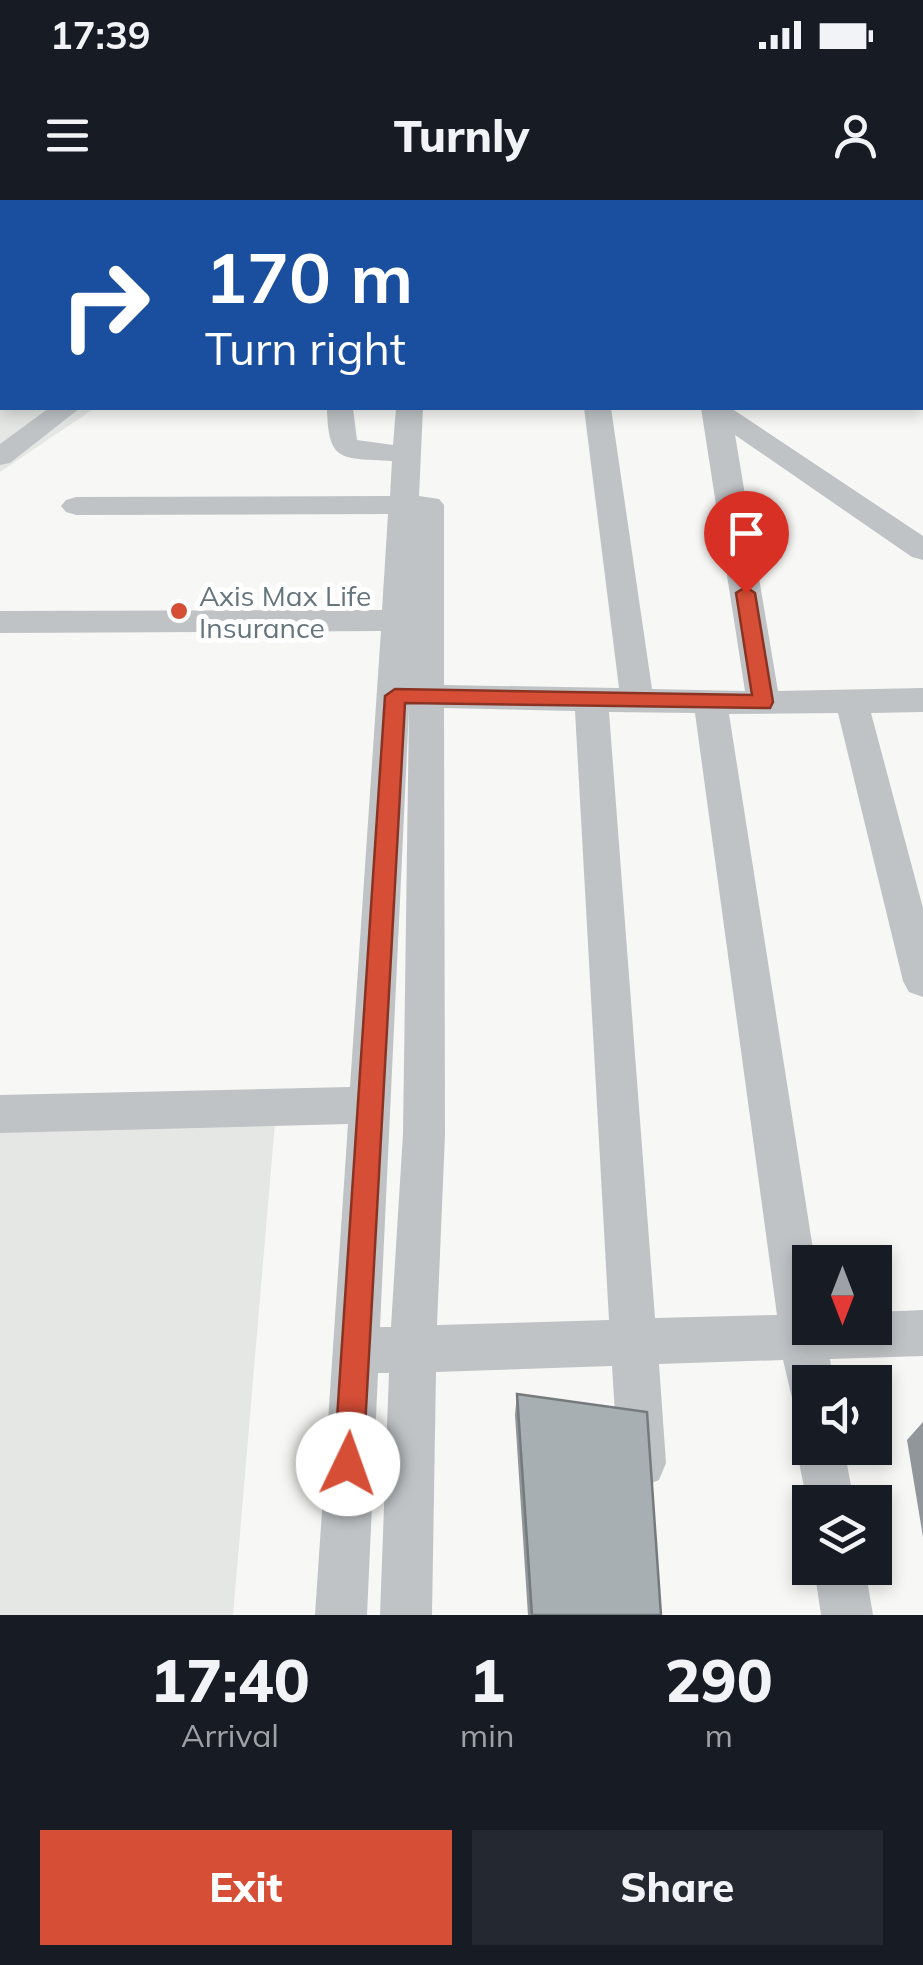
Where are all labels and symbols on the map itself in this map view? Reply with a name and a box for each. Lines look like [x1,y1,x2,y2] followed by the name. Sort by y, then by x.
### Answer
[704,491,789,594] pin
[199,578,371,645] place label: Axis Max Life Insurance
[168,600,190,622] marker: Axis Max Life Insurance
[792,1245,892,1345] north arrow
[296,1412,400,1516] position arrow

